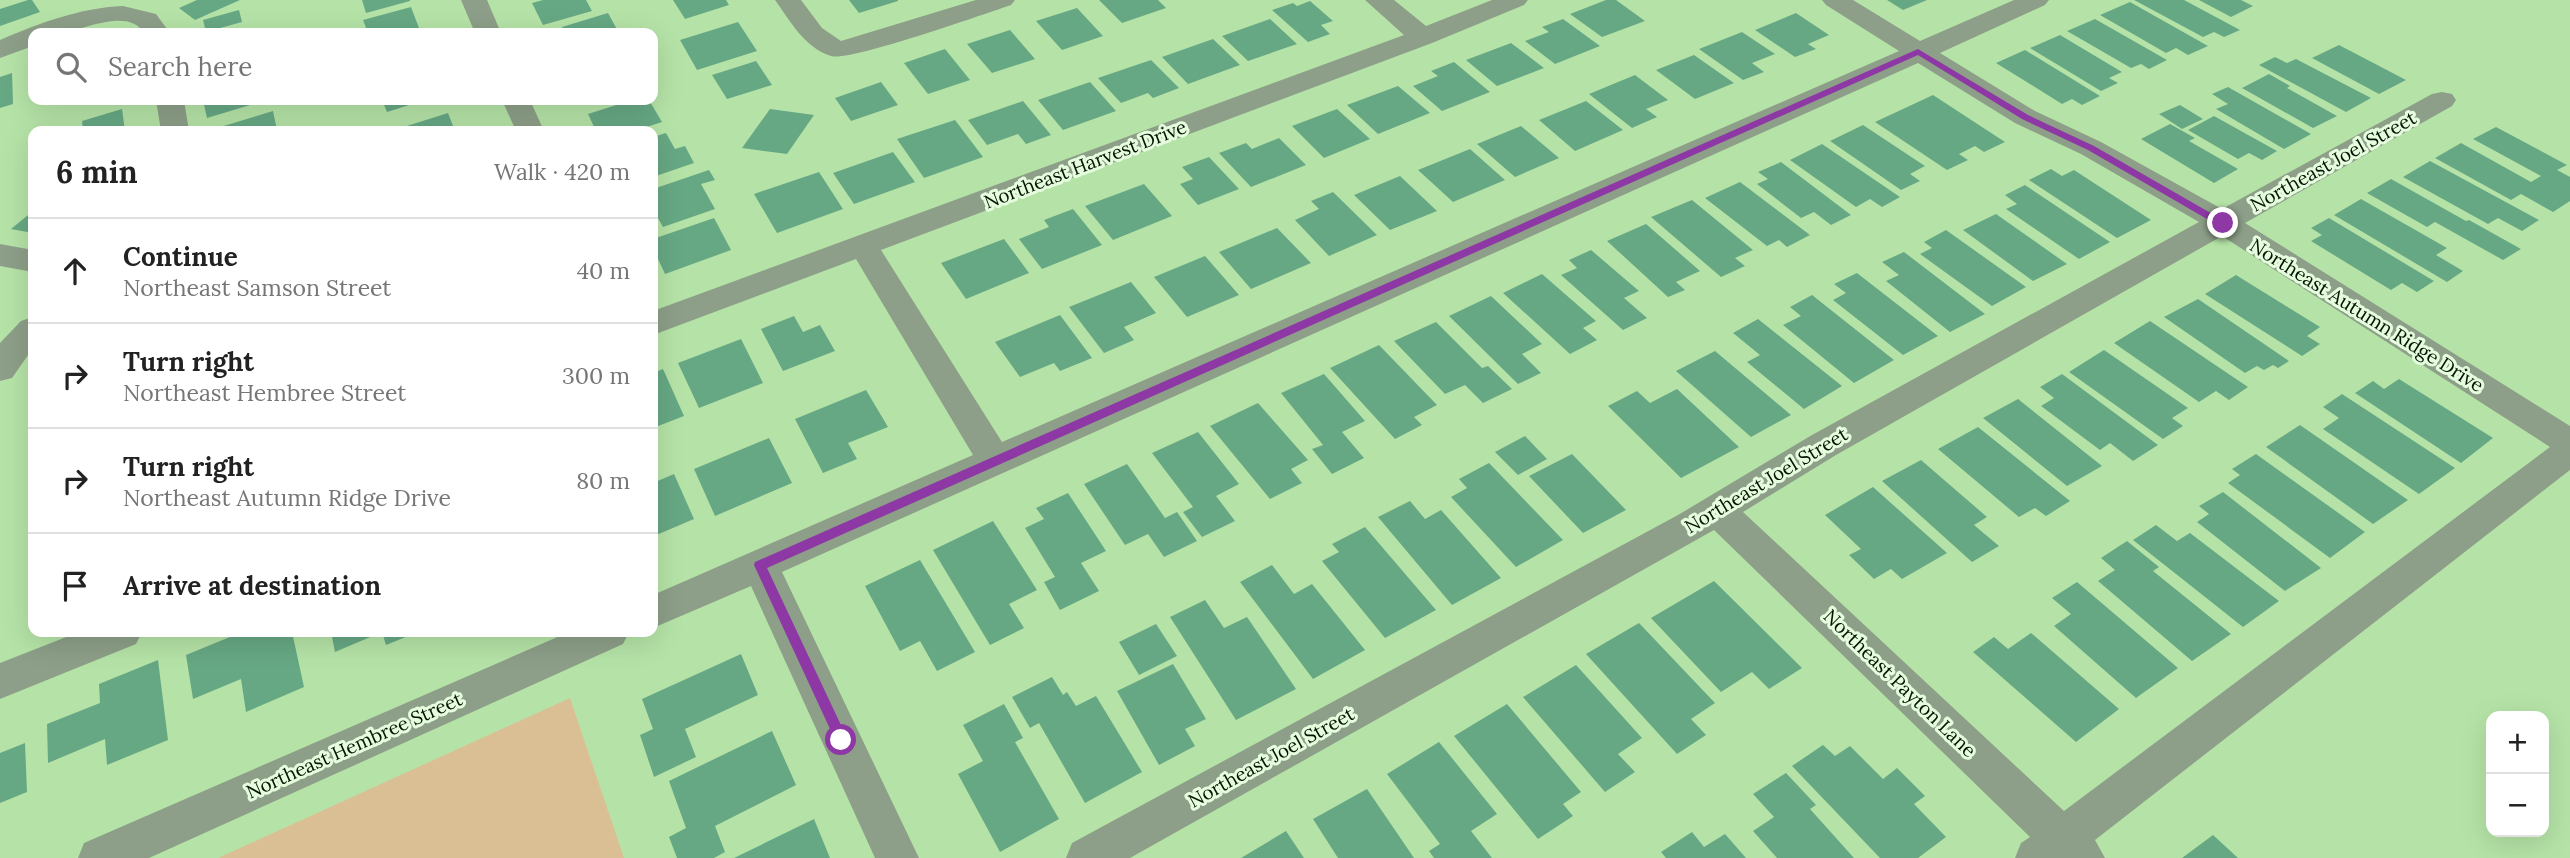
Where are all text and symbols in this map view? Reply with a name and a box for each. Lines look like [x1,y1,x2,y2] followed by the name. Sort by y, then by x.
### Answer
[28,28,658,105] search box
[52,48,90,86] icon: search
[108,50,252,83] text: Search here
[2246,105,2421,217] street label: Northeast Joel Street
[980,114,1190,214] street label: Northeast Harvest Drive
[56,153,138,191] text: 6 min
[494,157,630,186] text: Walk · 420 m
[2207,207,2238,238] route end
[2246,233,2488,397] street label: Northeast Autumn Ridge Drive
[123,240,238,273] text: Continue
[56,252,94,290] icon: ahead
[577,256,630,285] text: 40 m
[123,273,391,302] text: Northeast Samson Street
[123,345,254,378] text: Turn right
[56,357,94,395] icon: right
[562,361,630,390] text: 300 m
[123,378,406,407] text: Northeast Hembree Street
[1680,421,1853,538] street label: Northeast Joel Street
[123,450,254,483] text: Turn right
[56,462,94,500] icon: right
[576,466,630,495] text: 80 m
[123,483,451,512] text: Northeast Autumn Ridge Drive
[56,567,94,605] icon: arrive
[123,569,381,602] text: Arrive at destination
[1819,604,1981,762] street label: Northeast Payton Lane
[242,686,466,804] street label: Northeast Hembree Street
[1184,701,1359,813] street label: Northeast Joel Street
[2486,711,2549,837] map controls
[2486,711,2549,774] button: +
[825,724,856,755] route start
[2486,774,2549,837] button: −

